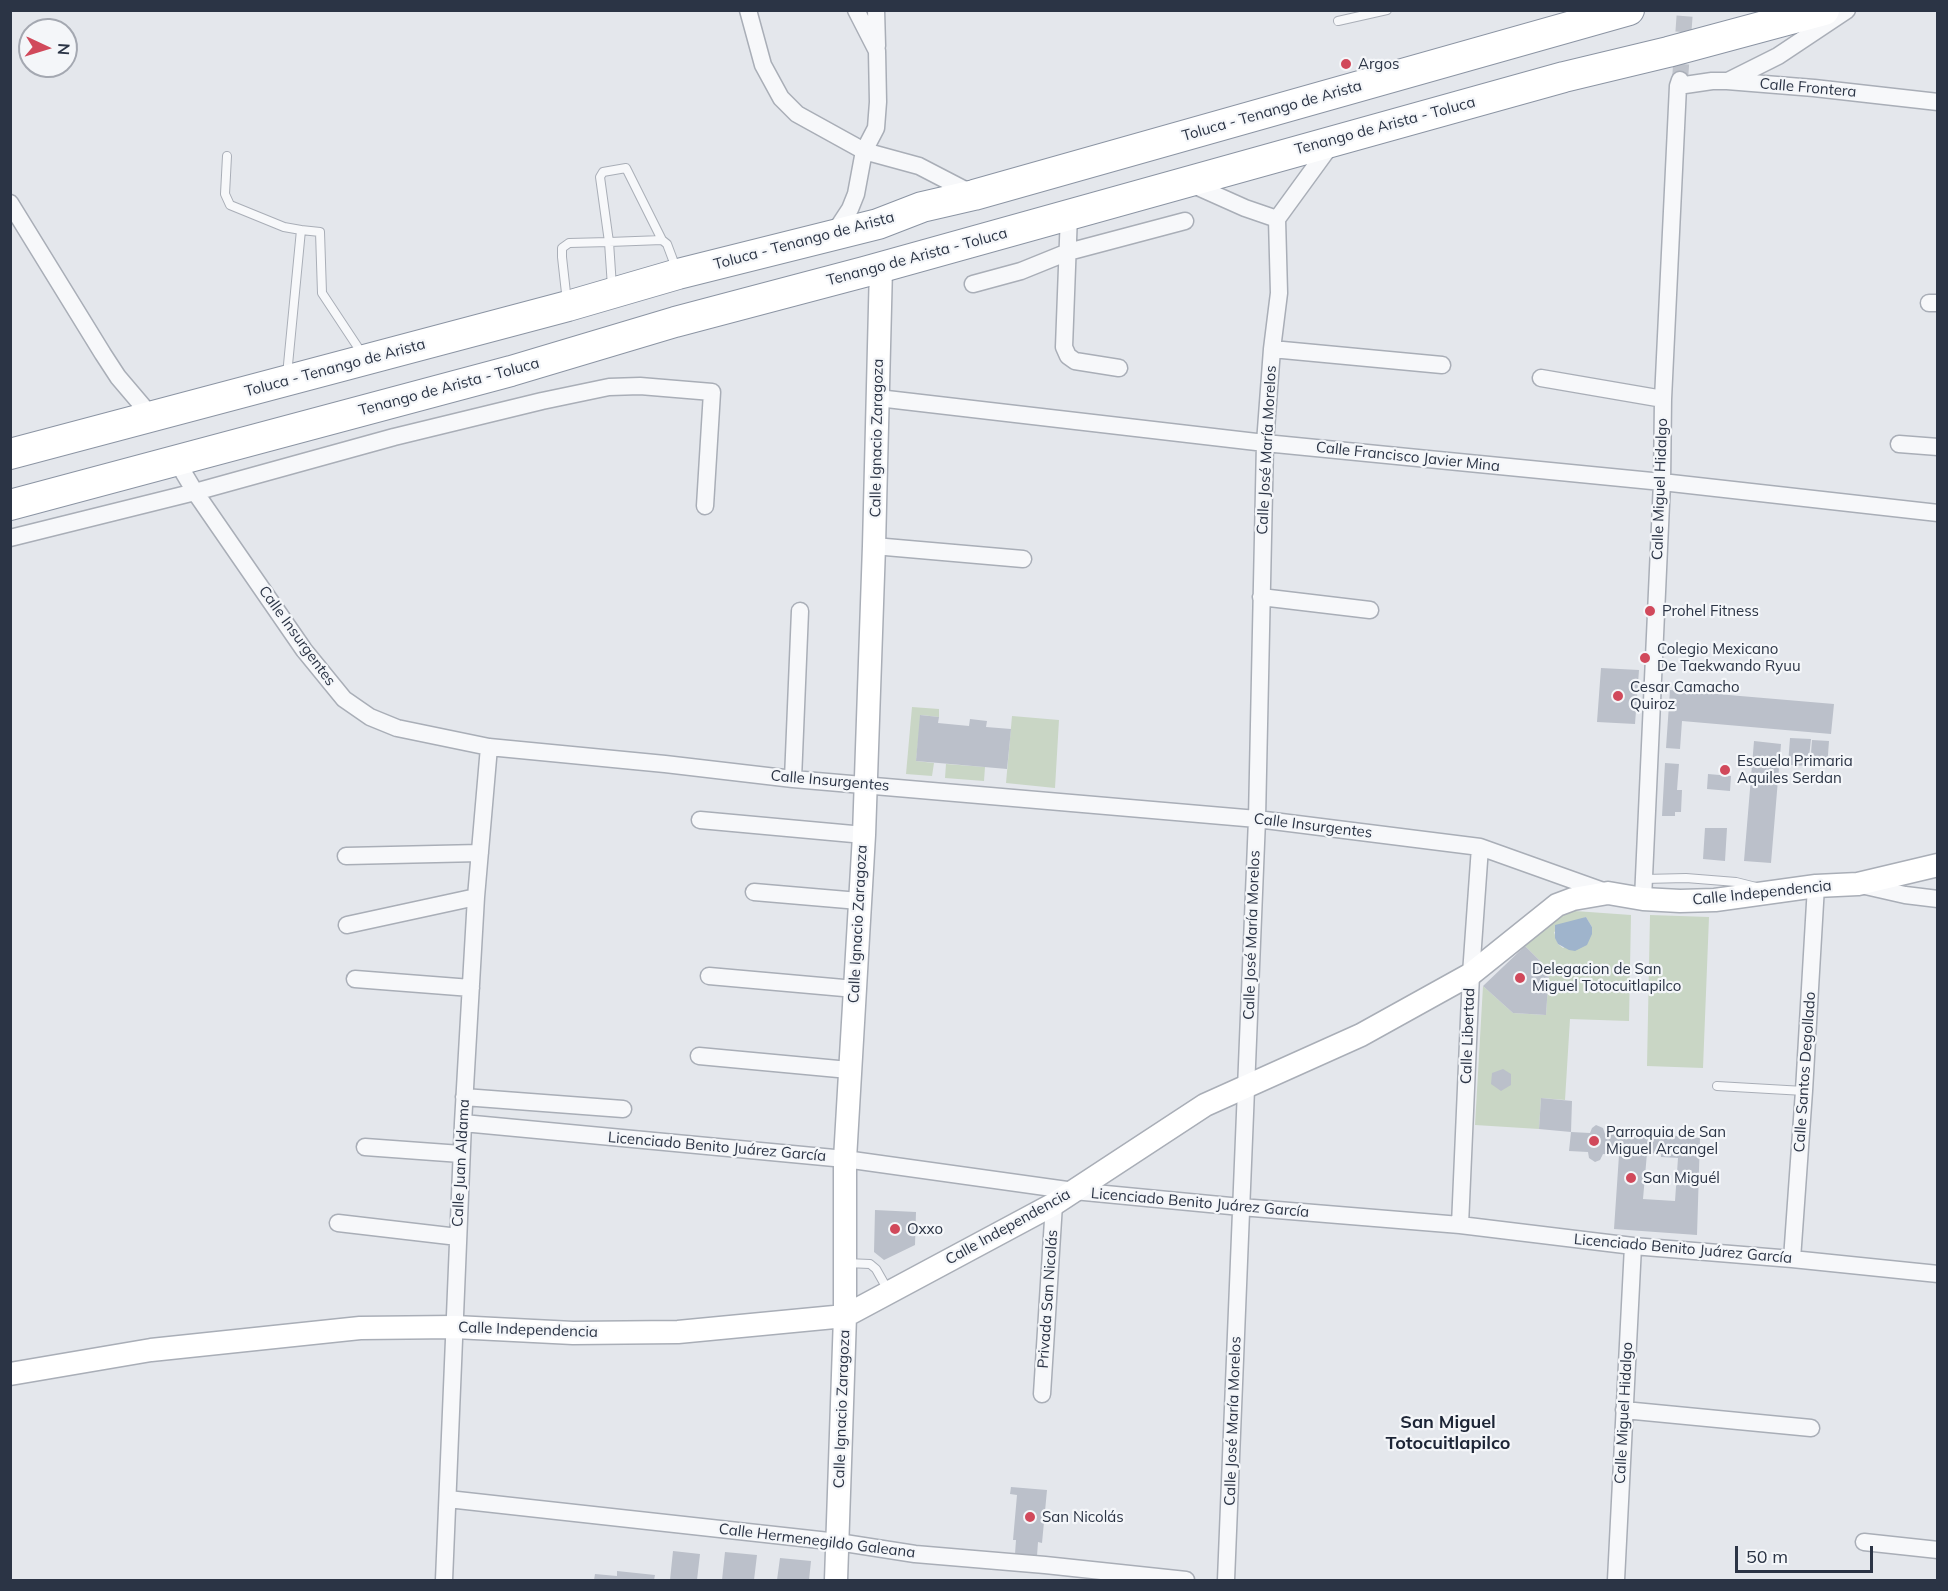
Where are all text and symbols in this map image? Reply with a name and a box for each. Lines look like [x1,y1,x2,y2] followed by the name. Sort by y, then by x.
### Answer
[18,18,78,78] north arrow
[54,42,74,56] text: N
[1358,55,1399,73] place label: Argos
[1339,57,1353,71] marker: Argos
[1759,75,1857,101] street label: Calle Frontera
[1180,77,1364,145] street label: Toluca - Tenango de Arista
[1293,93,1477,159] street label: Tenango de Arista - Toluca
[712,208,896,274] street label: Toluca - Tenango de Arista
[825,224,1009,290] street label: Tenango de Arista - Toluca
[243,335,427,401] street label: Toluca - Tenango de Arista
[357,354,541,420] street label: Tenango de Arista - Toluca
[867,358,887,518] street label: Calle Ignacio Zaragoza
[1254,365,1280,535] street label: Calle José María Morelos
[1649,418,1671,560] street label: Calle Miguel Hidalgo
[1315,438,1501,476] street label: Calle Francisco Javier Mina
[255,583,339,689] street label: Calle Insurgentes
[1662,602,1759,620] place label: Prohel Fitness
[1643,604,1657,618] marker: Prohel Fitness
[1657,640,1801,675] place label: Colegio Mexicano De Taekwando Ryuu
[1638,651,1652,665] marker: Colegio Mexicano De Taekwando Ryuu
[1630,678,1740,713] place label: Cesar Camacho Quiroz
[1611,689,1625,703] marker: Cesar Camacho Quiroz
[1737,752,1853,787] place label: Escuela Primaria Aquiles Serdan
[1718,763,1732,777] marker: Escuela Primaria Aquiles Serdan
[770,767,890,795] street label: Calle Insurgentes
[1253,810,1373,842] street label: Calle Insurgentes
[845,844,871,1004] street label: Calle Ignacio Zaragoza
[1240,850,1264,1020] street label: Calle José María Morelos
[1691,877,1833,909] street label: Calle Independencia
[1532,960,1681,995] place label: Delegacion de San Miguel Totocuitlapilco
[1513,971,1527,985] marker: Delegacion de San Miguel Totocuitlapilco
[1457,988,1479,1084] street label: Calle Libertad
[1790,991,1820,1153] street label: Calle Santos Degollado
[449,1098,473,1228] street label: Calle Juan Aldama
[1606,1123,1726,1158] place label: Parroquia de San Miguel Arcangel
[607,1128,827,1166] street label: Licenciado Benito Juárez García
[1587,1134,1601,1148] marker: Parroquia de San Miguel Arcangel
[1643,1169,1720,1187] place label: San Miguél
[1624,1171,1638,1185] marker: San Miguél
[1090,1184,1310,1222] street label: Licenciado Benito Juárez García
[942,1185,1074,1269] street label: Calle Independencia
[907,1220,943,1238] place label: Oxxo
[888,1222,902,1236] marker: Oxxo
[1034,1229,1062,1369] street label: Privada San Nicolás
[1573,1230,1793,1268] street label: Licenciado Benito Juárez García
[458,1319,598,1341] street label: Calle Independencia
[830,1329,854,1489] street label: Calle Ignacio Zaragoza
[1221,1336,1245,1506] street label: Calle José María Morelos
[1611,1341,1637,1485] street label: Calle Miguel Hidalgo
[1386,1412,1510,1454] district label: San Miguel Totocuitlapilco
[1042,1508,1124,1526] place label: San Nicolás
[1023,1510,1037,1524] marker: San Nicolás
[718,1520,916,1562] street label: Calle Hermenegildo Galeana
[1738,1534,1876,1572] scale bar
[1746,1545,1788,1568] text: 50 m

